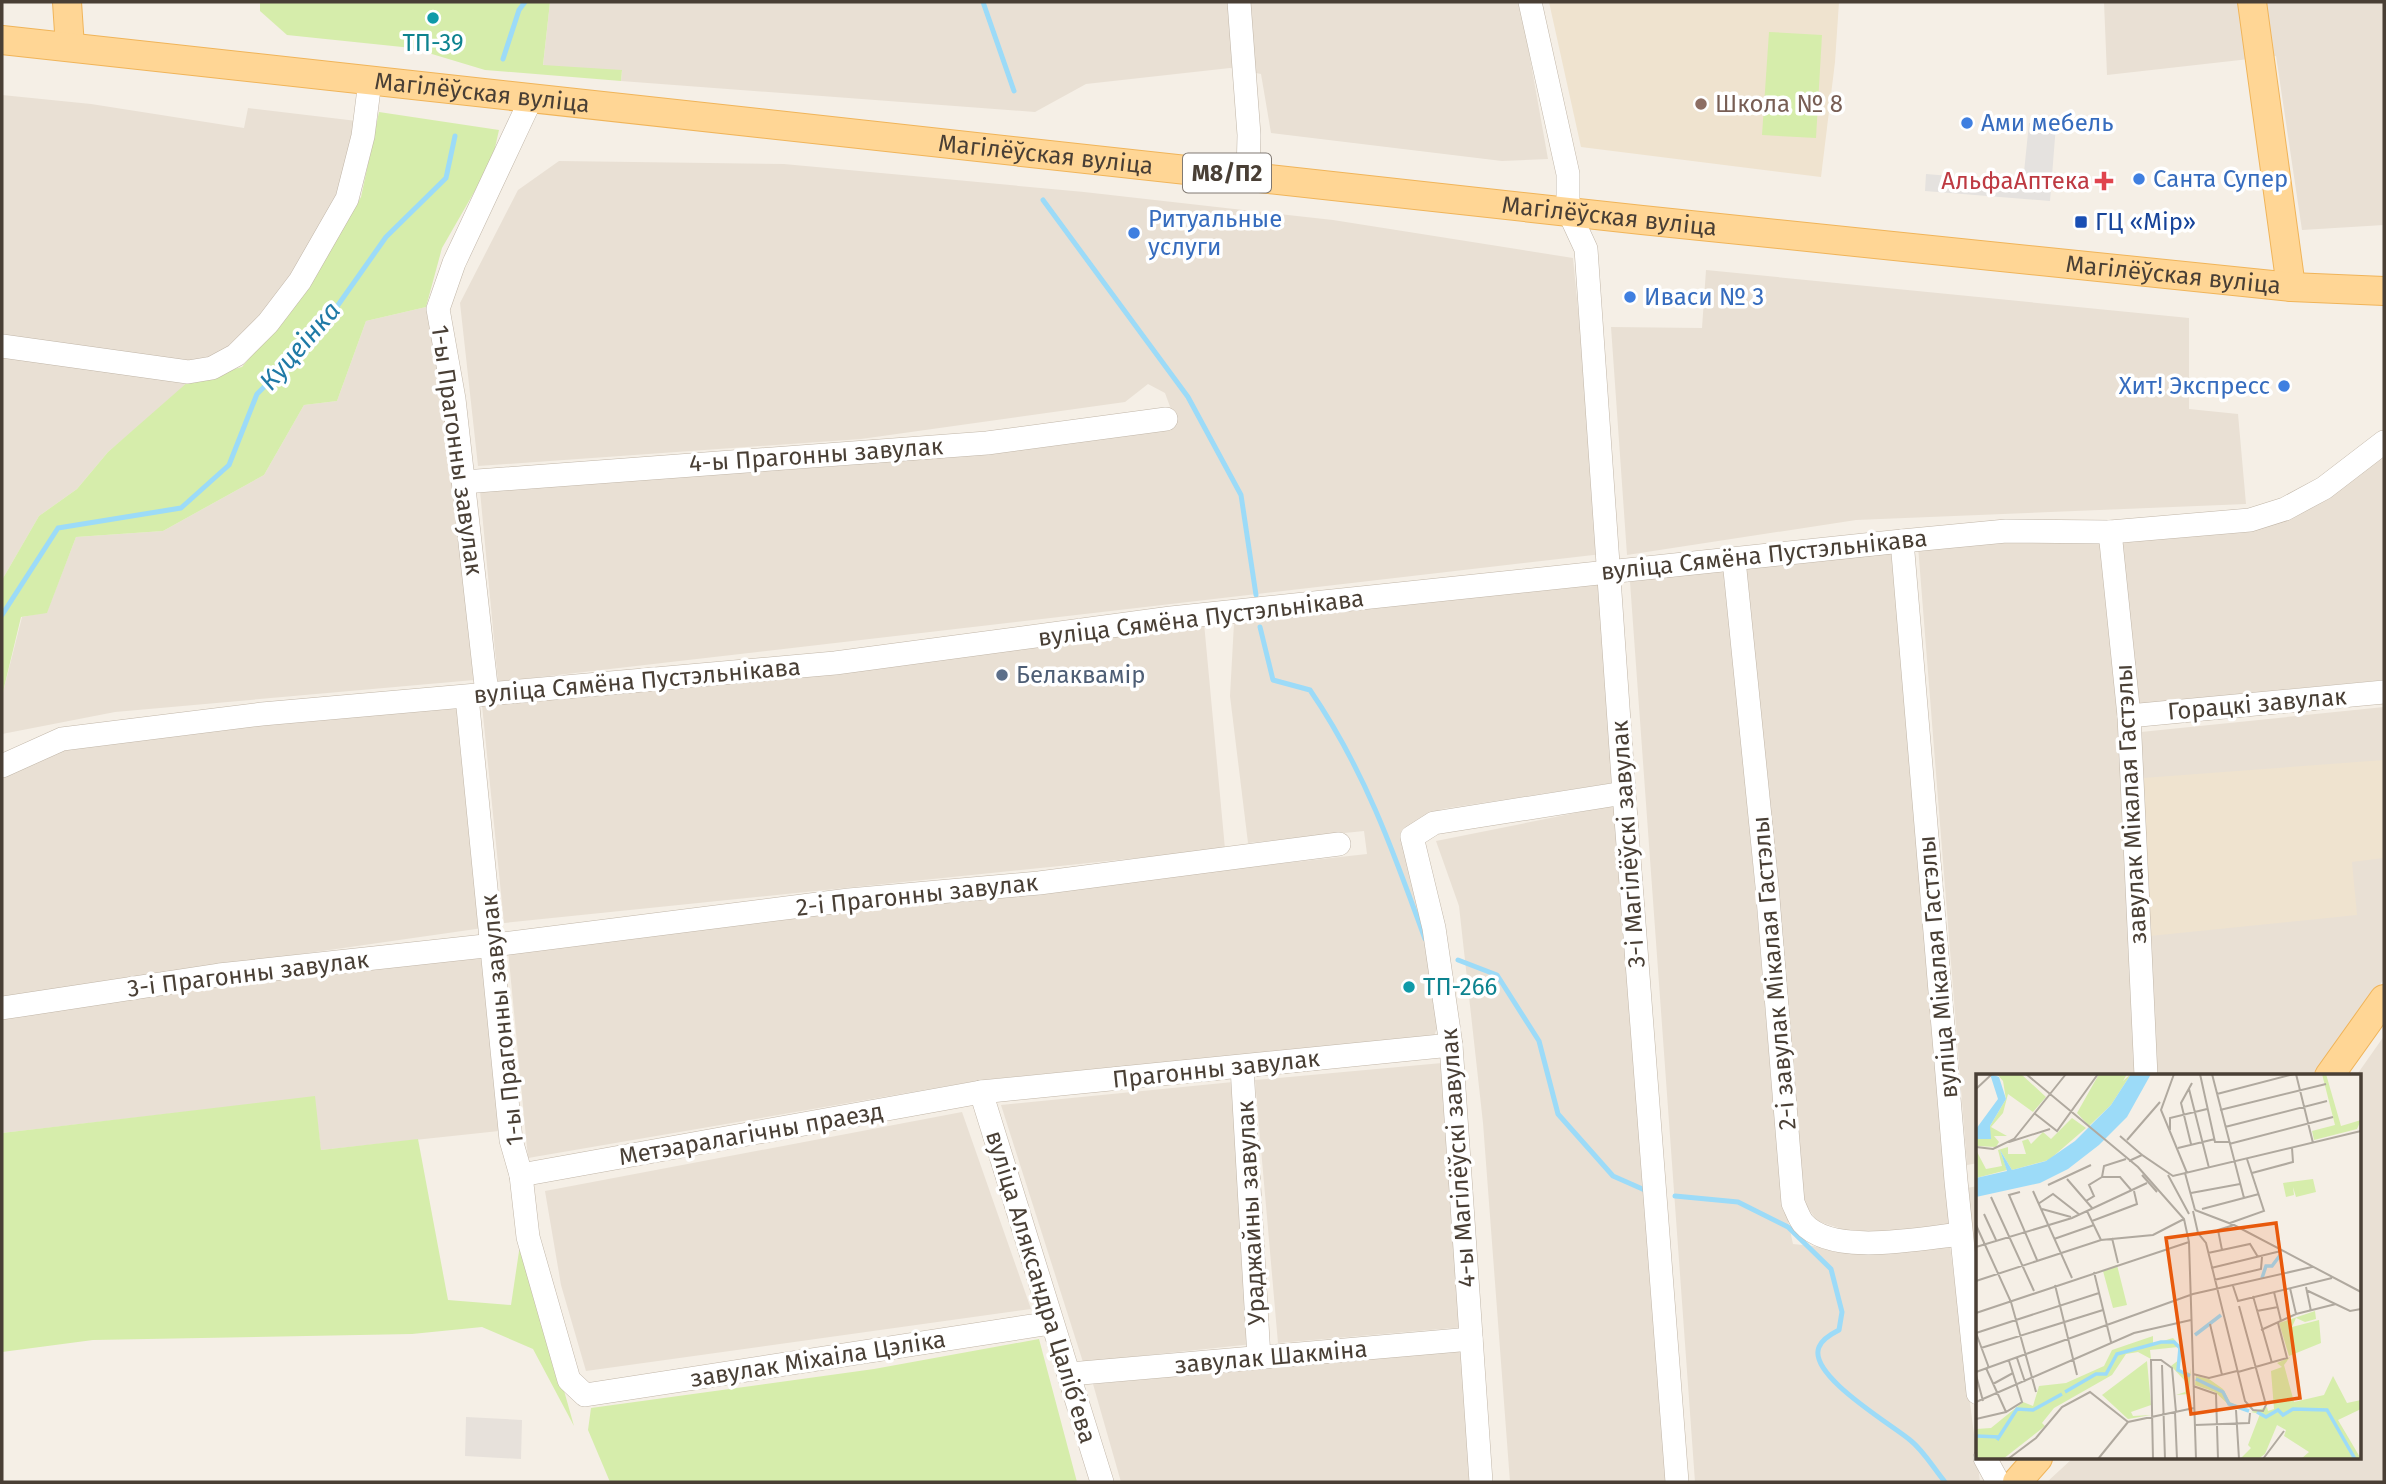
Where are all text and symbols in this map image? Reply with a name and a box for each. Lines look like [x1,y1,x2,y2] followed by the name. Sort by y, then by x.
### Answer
[425,10,441,26] marker: ТП-39
[402,29,464,57] place label: ТП-39
[373,67,591,118] street label: Магілёўская вуліца
[1715,90,1843,118] place label: Школа № 8
[1693,96,1709,112] marker: Школа № 8
[1981,109,2114,137] place label: Ами мебель
[1959,115,1975,131] marker: Ами мебель
[937,129,1155,180] street label: Магілёўская вуліца
[1183,154,1271,192] road number: М8/П2
[2153,165,2288,193] place label: Санта Супер
[1941,167,2090,195] place label: АльфаАптека
[2131,171,2147,187] marker: Санта Супер
[2096,173,2112,189] marker: АльфаАптека
[1500,191,1718,242] street label: Магілёўская вуліца
[1148,205,1282,261] place label: Ритуальные услуги
[2095,208,2196,236] place label: ГЦ «Мір»
[2073,214,2089,230] marker: ГЦ «Мір»
[1126,225,1142,241] marker: Ритуальные услуги
[2064,250,2282,300] street label: Магілёўская вуліца
[1644,283,1764,311] place label: Иваси № 3
[1622,289,1638,305] marker: Иваси № 3
[253,295,347,397] water label: Куцеінка
[426,323,489,577] street label: 1-ы Прагонны завулак
[2119,372,2270,400] place label: Хит! Экспресс
[2276,378,2292,394] marker: Хит! Экспресс
[688,432,945,478] street label: 4-ы Прагонны завулак
[1599,524,1929,586] street label: вуліца Сямёна Пустэльнікава
[1036,584,1366,652] street label: вуліца Сямёна Пустэльнікава
[472,653,802,709] street label: вуліца Сямёна Пустэльнікава
[1016,661,1146,689] place label: Белаквамір
[2110,663,2152,945] street label: завулак Мікалая Гастэлы
[994,667,1010,683] marker: Белаквамір
[2166,682,2348,726] street label: Горацкі завулак
[1605,719,1651,969] street label: 3-і Магілёўскі завулак
[1746,815,1802,1131] street label: 2-і завулак Мікалая Гастэлы
[1913,834,1963,1100] street label: вуліца Мікалая Гастэлы
[795,868,1040,922] street label: 2-і Прагонны завулак
[475,893,529,1147] street label: 1-ы Прагонны завулак
[126,945,371,1003] street label: 3-і Прагонны завулак
[1423,973,1497,1001] place label: ТП-266
[1401,979,1417,995] marker: ТП-266
[1435,1027,1481,1289] street label: 4-ы Магілёўскі завулак
[1111,1044,1322,1094] street label: Прагонны завулак
[1976,1074,2362,1460] inset map
[617,1097,885,1171] street label: Метэаралагічны праезд
[1231,1099,1271,1326] street label: Ураджайны завулак
[980,1127,1102,1447] street label: вуліца Аляксандра Цалібʼева
[688,1325,948,1393] street label: завулак Міхаіла Цэліка
[1174,1335,1368,1379] street label: завулак Шакміна

